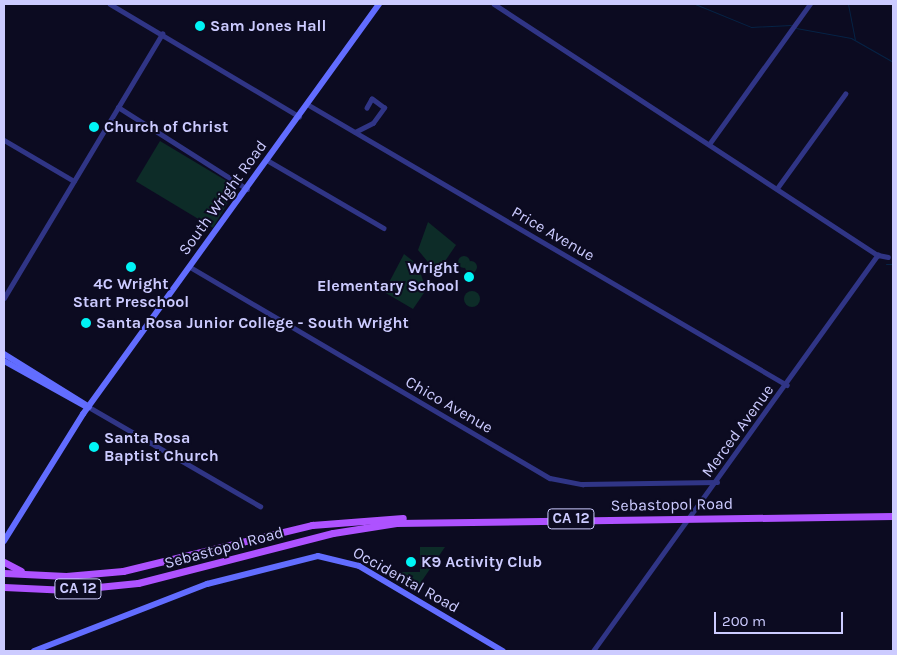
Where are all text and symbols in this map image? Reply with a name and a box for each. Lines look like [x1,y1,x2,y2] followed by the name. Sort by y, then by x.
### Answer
[210,16,326,36] place label: Sam Jones Hall
[194,20,206,32] marker: Sam Jones Hall
[104,117,228,137] place label: Church of Christ
[88,121,100,133] marker: Church of Christ
[175,137,271,259] street label: South Wright Road
[508,203,598,265] street label: Price Avenue
[317,258,459,296] place label: Wright Elementary School
[125,261,137,273] marker: 4C Wright Start Preschool
[463,271,475,283] marker: Wright Elementary School
[73,274,189,312] place label: 4C Wright Start Preschool
[96,313,409,333] place label: Santa Rosa Junior College - South Wright
[80,317,92,329] marker: Santa Rosa Junior College - South Wright
[402,372,496,438] street label: Chico Avenue
[698,381,778,481] street label: Merced Avenue
[104,428,219,466] place label: Santa Rosa Baptist Church
[88,441,100,453] marker: Santa Rosa Baptist Church
[611,494,733,516] street label: Sebastopol Road
[547,506,595,532] road number: CA 12
[162,523,286,573] street label: Sebastopol Road
[349,543,463,617] street label: Occidental Road
[421,552,542,572] place label: K9 Activity Club
[405,556,417,568] marker: K9 Activity Club
[54,576,102,602] road number: CA 12
[717,602,846,634] scale bar
[722,612,766,630] text: 200 m

